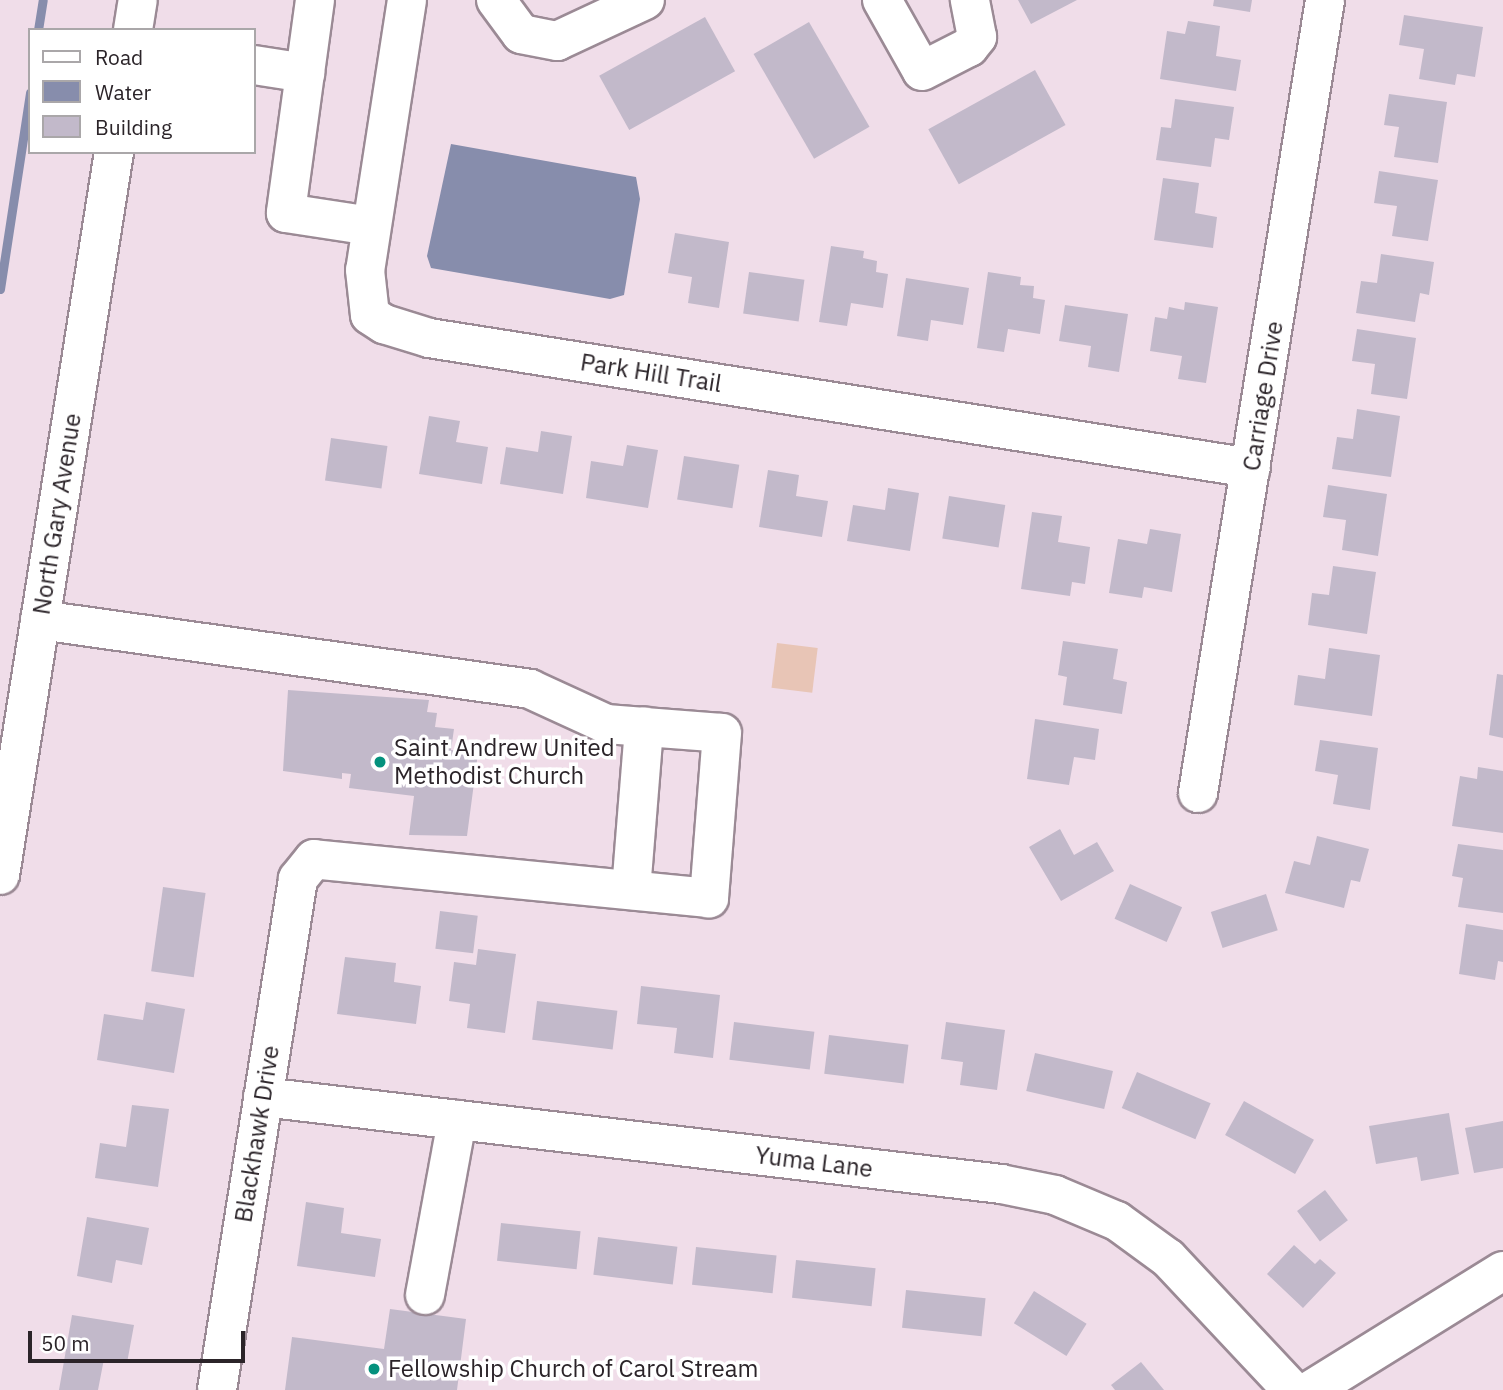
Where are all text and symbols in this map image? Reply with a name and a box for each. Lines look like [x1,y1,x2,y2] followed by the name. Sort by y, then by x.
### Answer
[28,28,256,154] legend
[95,43,143,71] text: Road
[95,78,151,106] text: Water
[95,113,172,141] text: Building
[1237,319,1289,473] street label: Carriage Drive
[578,348,724,398] street label: Park Hill Trail
[27,411,87,617] street label: North Gary Avenue
[394,734,615,790] place label: Saint Andrew United Methodist Church
[372,754,388,770] marker: Saint Andrew United Methodist Church
[229,1044,285,1224] street label: Blackhawk Drive
[754,1141,874,1183] street label: Yuma Lane
[32,1316,248,1360] scale bar
[41,1329,90,1357] text: 50 m
[388,1355,759,1383] place label: Fellowship Church of Carol Stream
[366,1361,382,1377] marker: Fellowship Church of Carol Stream

